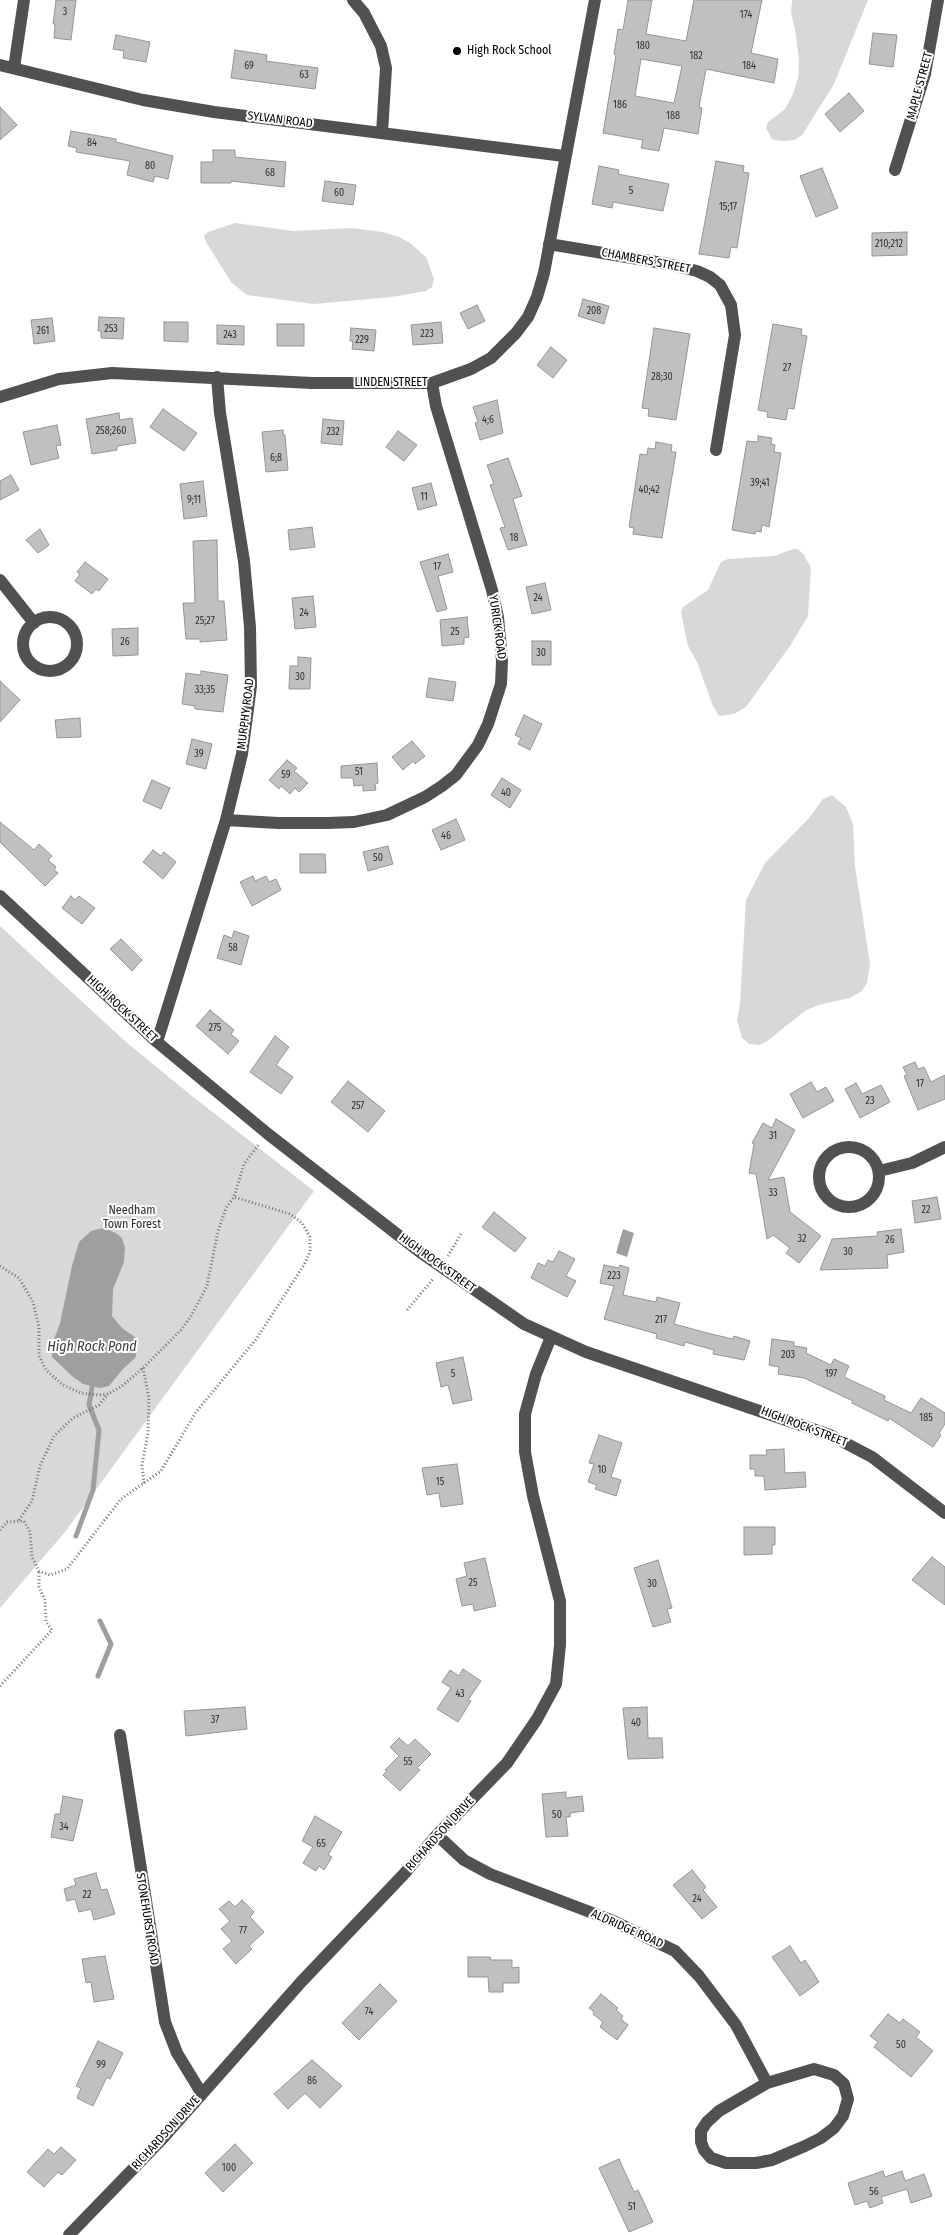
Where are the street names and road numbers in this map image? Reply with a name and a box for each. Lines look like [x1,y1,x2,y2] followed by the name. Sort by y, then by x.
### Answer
[904,51,936,121] street label: MAPLE STREET
[247,109,313,131] street label: SYLVAN ROAD
[600,245,692,277] street label: CHAMBERS STREET
[354,376,428,390] street label: LINDEN STREET
[485,594,509,660] street label: YURICK ROAD
[234,678,258,750] street label: MURPHY ROAD
[84,973,160,1045] street label: HIGH ROCK STREET
[396,1230,478,1296] street label: HIGH ROCK STREET
[759,1404,849,1450] street label: HIGH ROCK STREET
[403,1794,477,1874] street label: RICHARDSON DRIVE
[133,1872,161,1966] street label: STONEHURST ROAD
[589,1907,665,1951] street label: ALDRIDGE ROAD
[129,2093,203,2173] street label: RICHARDSON DRIVE

